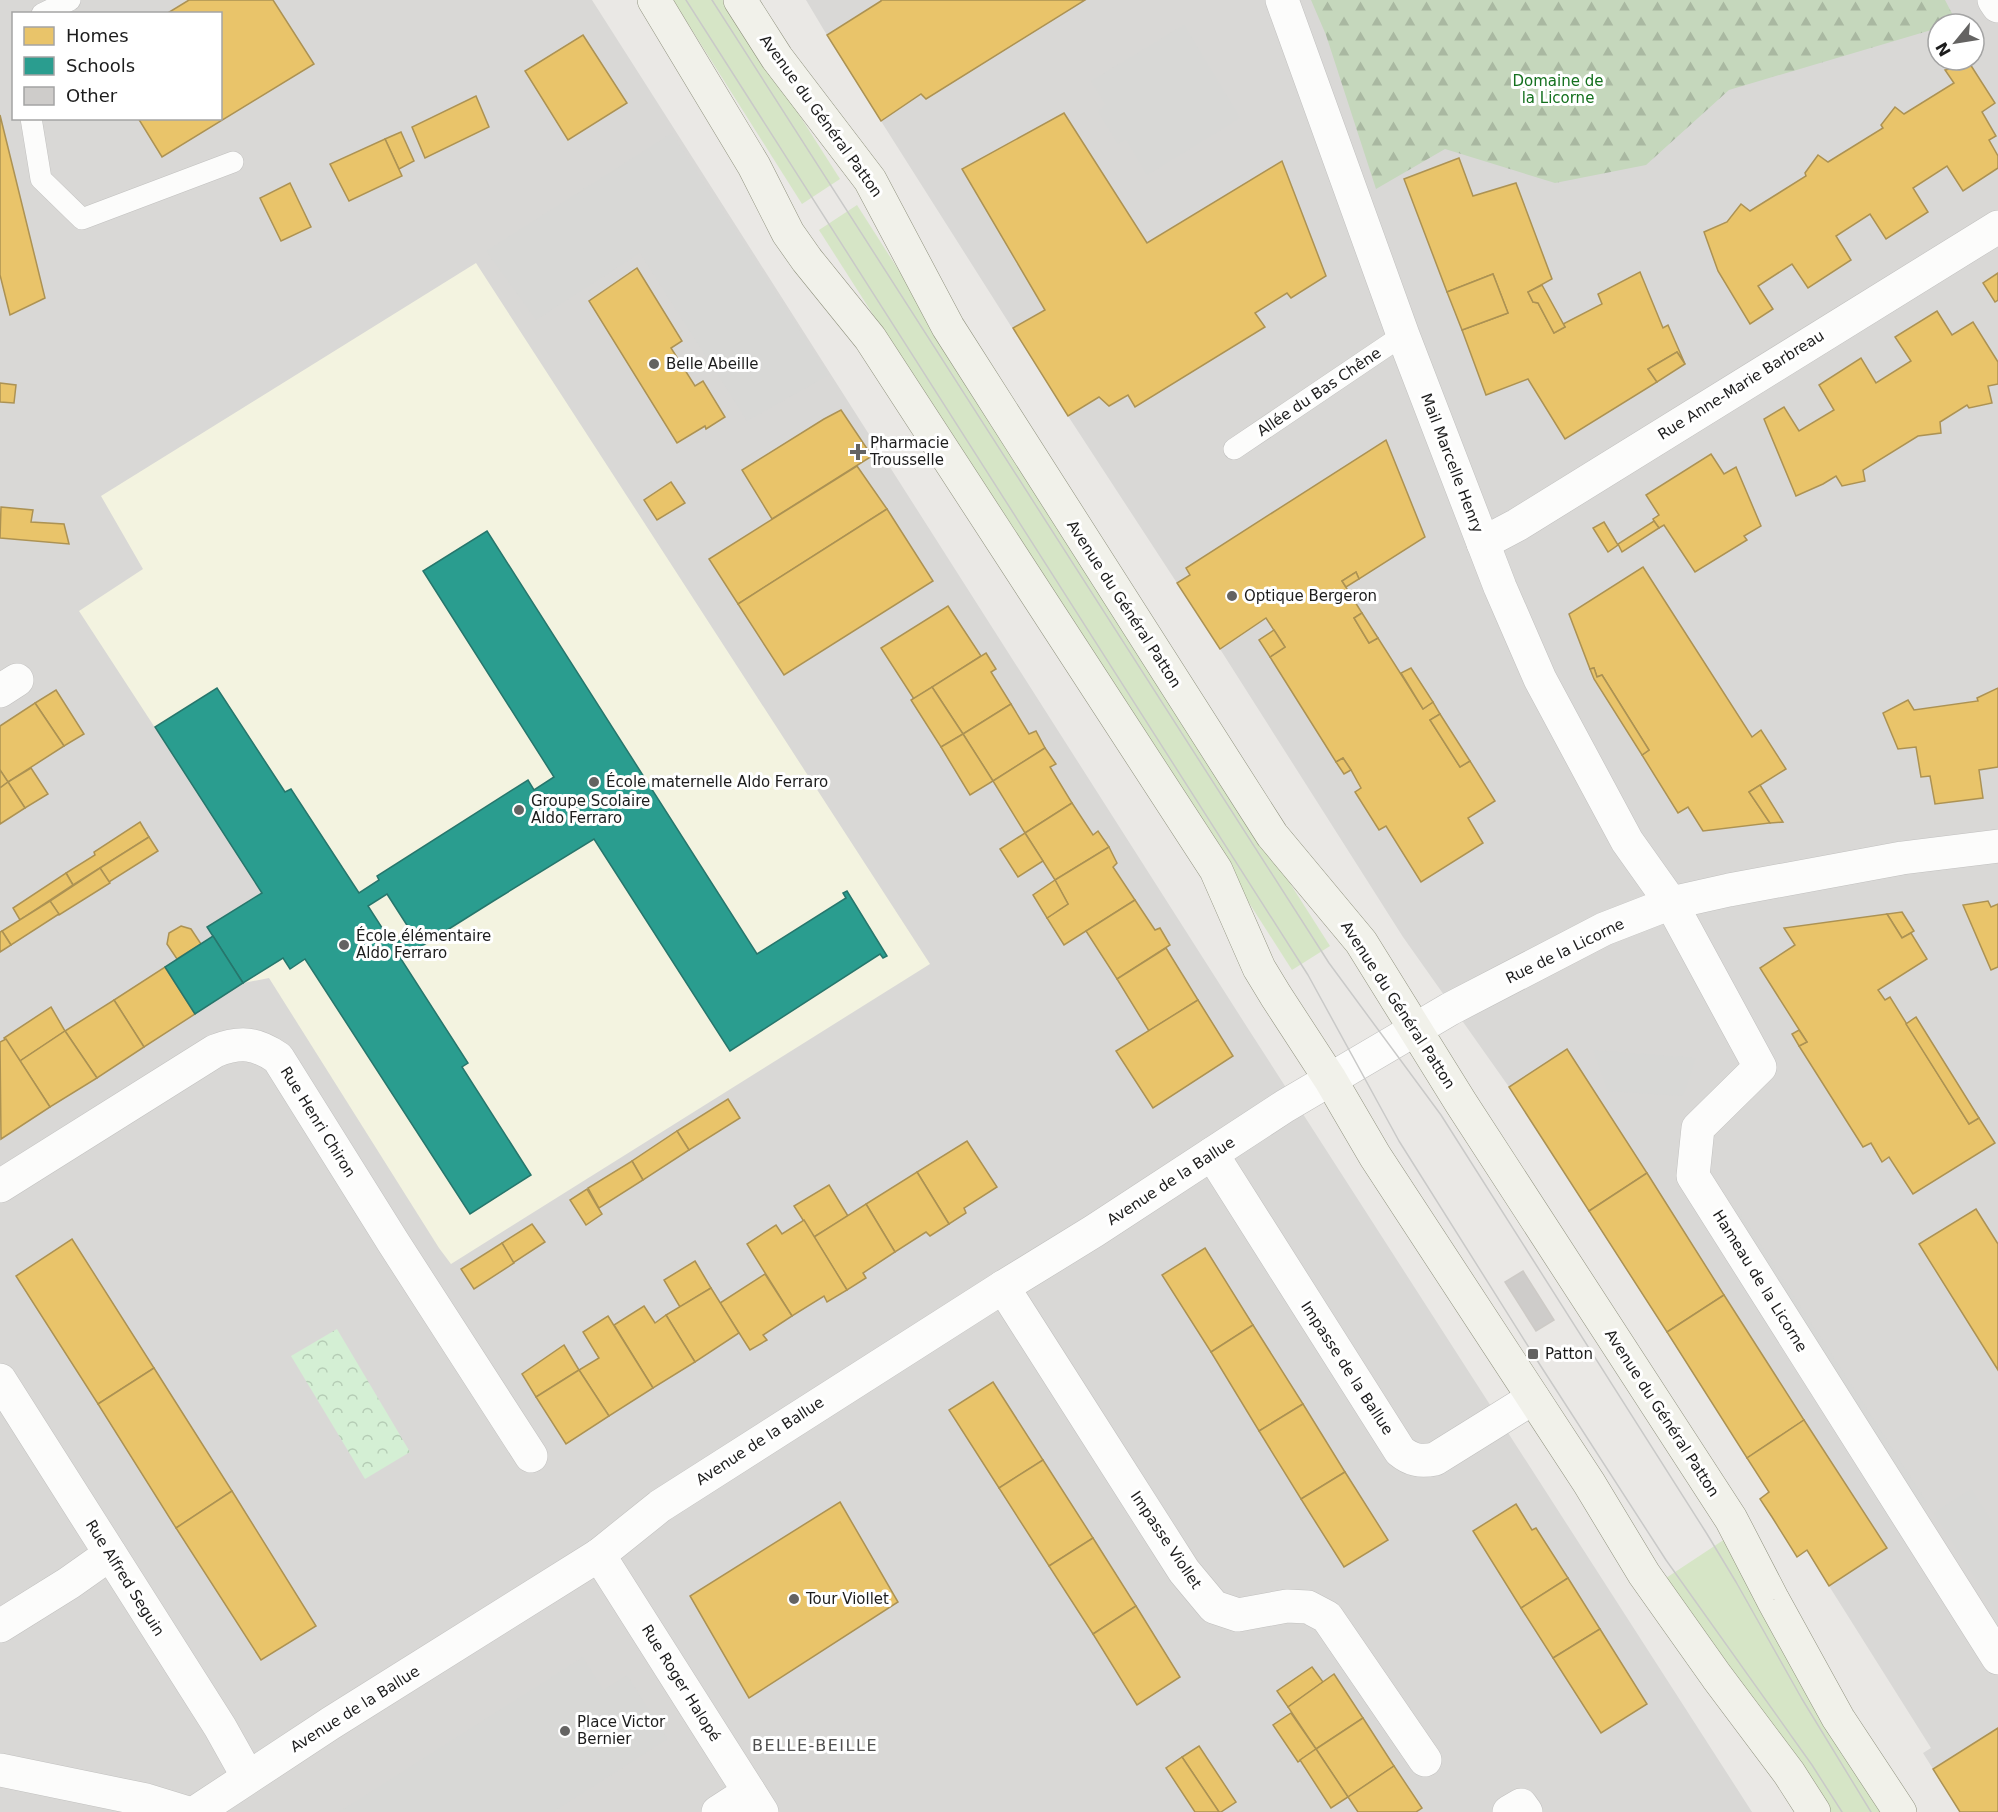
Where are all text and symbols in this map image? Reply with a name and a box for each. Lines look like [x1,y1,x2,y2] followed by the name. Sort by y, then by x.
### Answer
[12,12,222,120] legend
[1926,12,1986,72] north arrow
[66,25,129,46] text: Homes
[756,31,886,201] street label: Avenue du Général Patton
[1932,39,1955,60] text: N
[66,55,135,76] text: Schools
[1513,72,1603,107] park label: Domaine de la Licorne
[66,85,118,106] text: Other
[1655,326,1827,444] street label: Rue Anne-Marie Barbreau
[1254,344,1384,440] street label: Allée du Bas Chêne
[666,355,759,373] place label: Belle Abeille
[647,357,661,371] marker: Belle Abeille
[1417,391,1487,535] street label: Mail Marcelle Henry
[869,434,949,469] place label: Pharmacie Trousselle
[851,445,865,459] marker: Pharmacie Trousselle
[1063,517,1185,691] street label: Avenue du Général Patton
[1244,587,1377,605] place label: Optique Bergeron
[1225,589,1239,603] marker: Optique Bergeron
[606,772,828,791] place label: École maternelle Aldo Ferraro
[587,775,601,789] marker: École maternelle Aldo Ferraro
[531,792,650,827] place label: Groupe Scolaire Aldo Ferraro
[512,803,526,817] marker: Groupe Scolaire Aldo Ferraro
[1503,915,1627,987] street label: Rue de la Licorne
[1337,918,1459,1092] street label: Avenue du Général Patton
[356,926,491,962] place label: École élémentaire Aldo Ferraro
[337,938,351,952] marker: École élémentaire Aldo Ferraro
[277,1063,359,1181] street label: Rue Henri Chiron
[1104,1133,1238,1229] street label: Avenue de la Ballue
[1709,1207,1811,1355] street label: Hameau de la Licorne
[1297,1298,1397,1438] street label: Impasse de la Ballue
[1601,1326,1723,1500] street label: Avenue du Général Patton
[1545,1345,1593,1363] place label: Patton
[1526,1347,1540,1361] marker: Patton
[693,1393,827,1489] street label: Avenue de la Ballue
[1127,1488,1205,1592] street label: Impasse Viollet
[82,1517,168,1639] street label: Rue Alfred Seguin
[805,1590,889,1608] place label: Tour Viollet
[787,1592,801,1606] marker: Tour Viollet
[638,1621,724,1745] street label: Rue Roger Halopé
[287,1662,423,1756] street label: Avenue de la Ballue
[577,1713,666,1748] place label: Place Victor Bernier
[558,1724,572,1738] marker: Place Victor Bernier
[752,1736,878,1755] district label: BELLE-BEILLE

